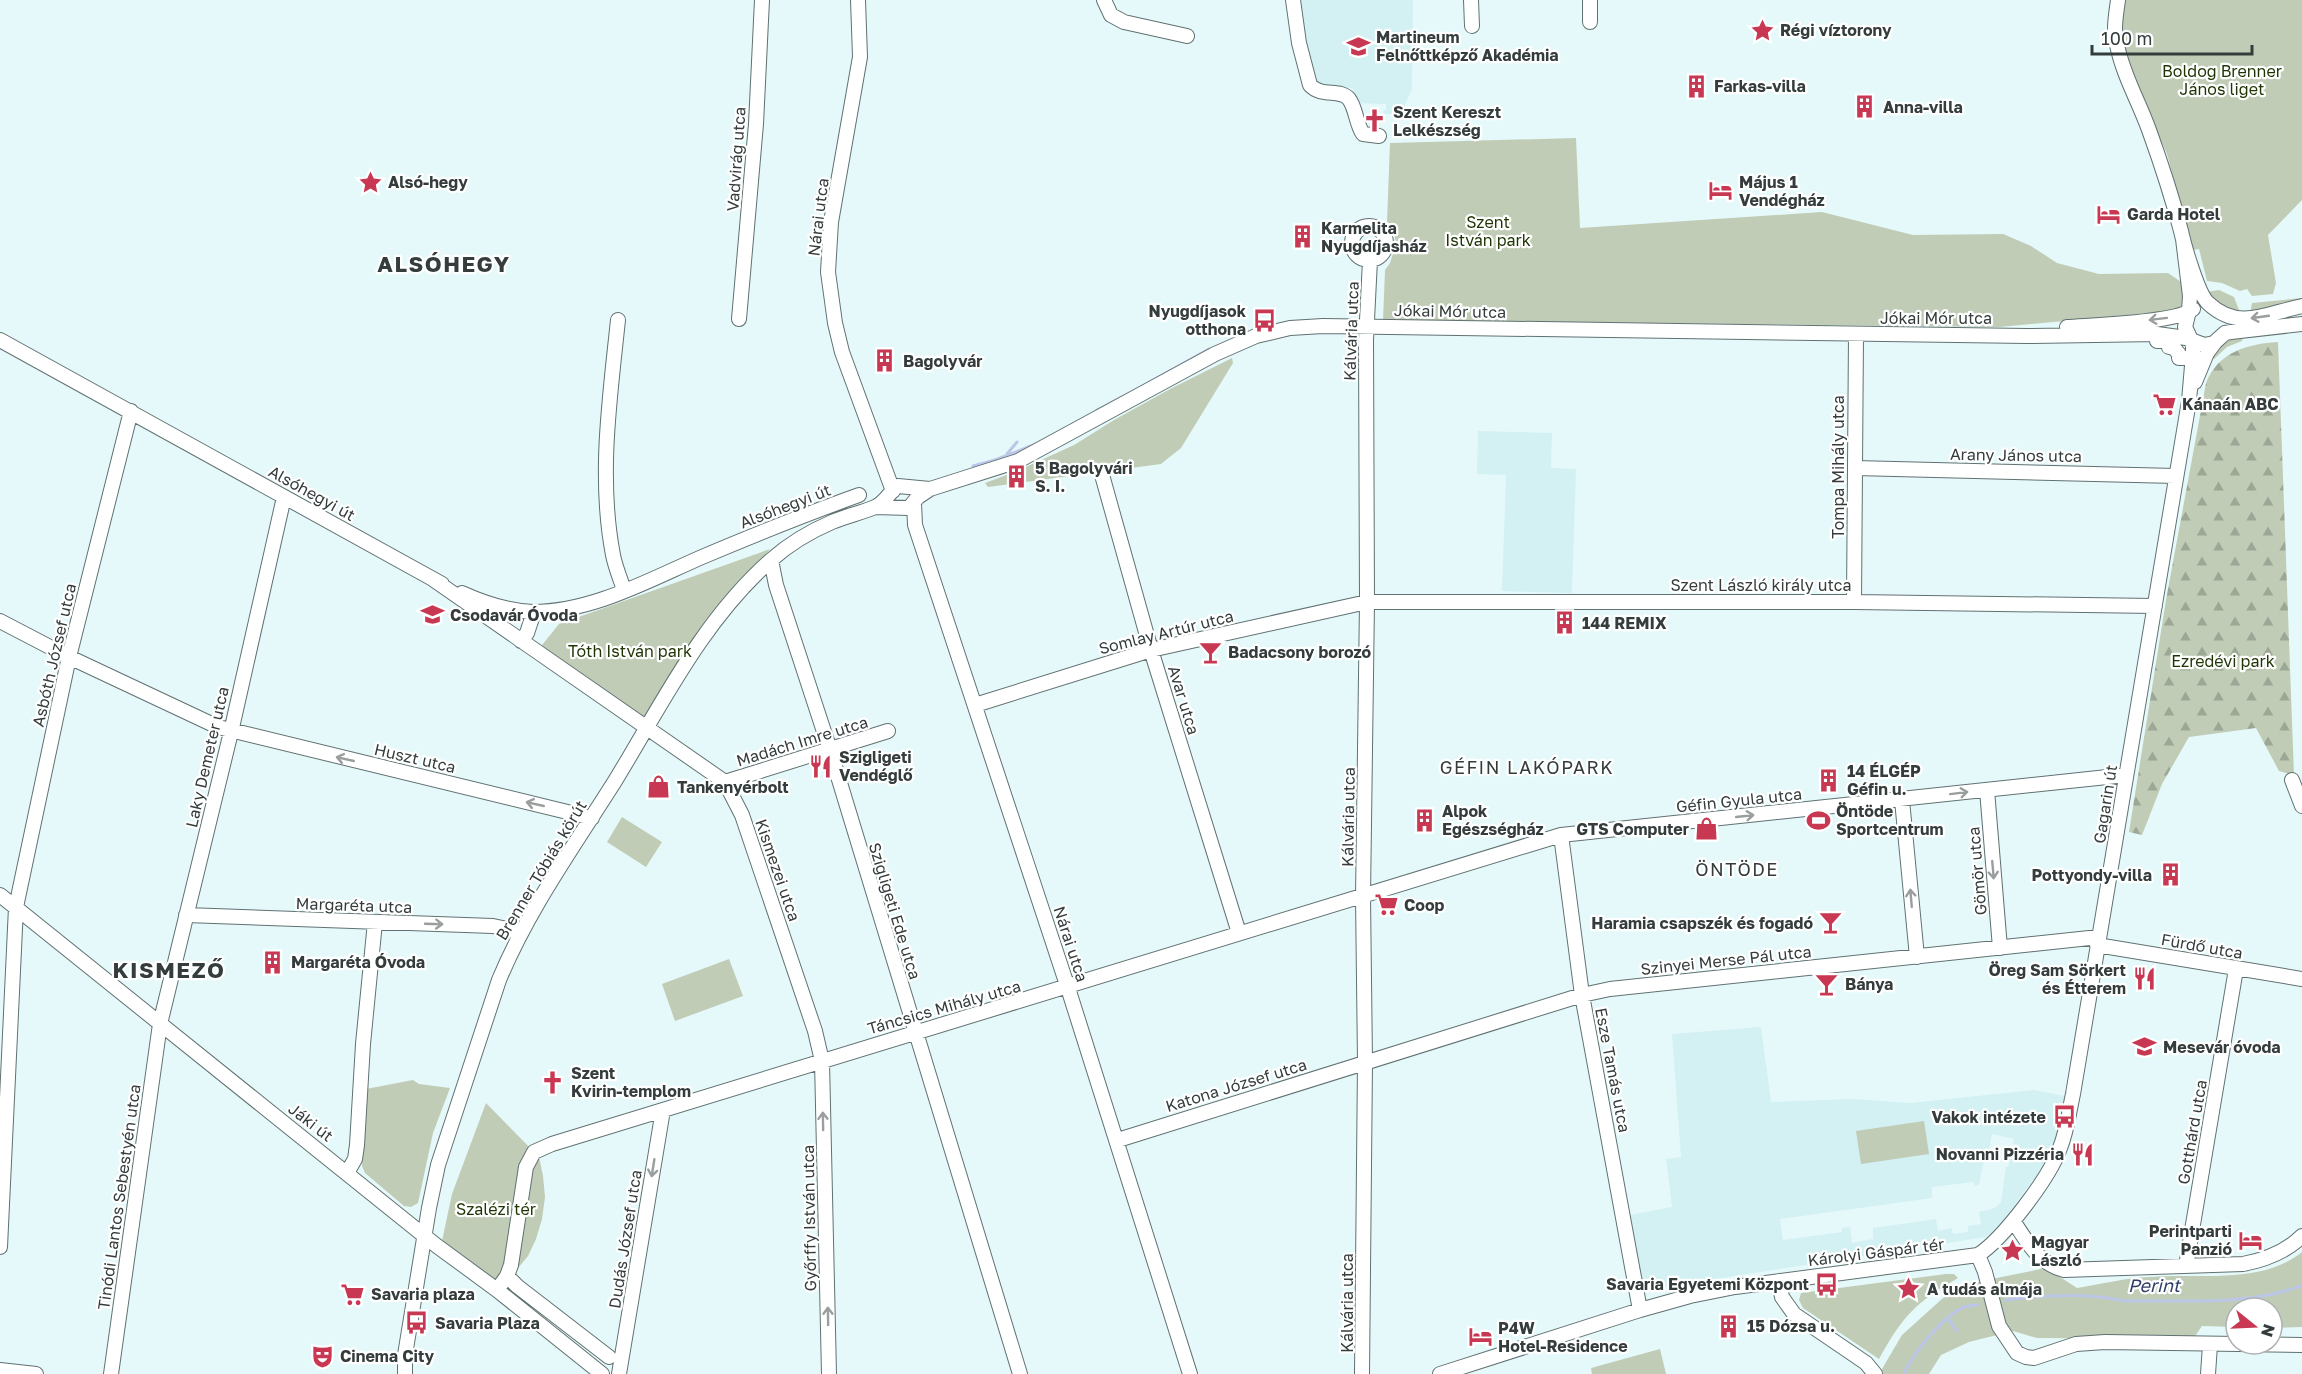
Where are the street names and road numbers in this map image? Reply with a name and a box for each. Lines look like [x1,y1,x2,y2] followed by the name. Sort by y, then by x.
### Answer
[722,106,750,212] street label: Vadvirág utca
[803,177,833,257] street label: Nárai utca
[1339,281,1363,381] street label: Kálvária utca
[1394,300,1506,322] street label: Jókai Mór utca
[1880,308,1992,328] street label: Jókai Mór utca
[1828,395,1848,539] street label: Tompa Mihály utca
[1950,444,2082,466] street label: Arany János utca
[265,461,359,525] street label: Alsóhegyi út
[737,479,833,533] street label: Alsóhegyi út
[1670,575,1852,595] street label: Szent László király utca
[28,581,80,729] street label: Asbóth József utca
[1097,606,1235,658] street label: Somlay Artúr utca
[1164,663,1204,737] street label: Avar utca
[181,685,233,829] street label: Laky Demeter utca
[734,711,870,771] street label: Madách Imre utca
[372,739,458,777] street label: Huszt utca
[2089,763,2121,845] street label: Gagarin út
[1337,767,1359,867] street label: Kálvária utca
[1675,783,1803,817] street label: Géfin Gyula utca
[491,796,591,944] street label: Brenner Tóbiás körút
[751,816,805,924] street label: Kismezei utca
[1963,826,1991,916] street label: Gömör utca
[865,840,925,982] street label: Szigligeti Ede utca
[295,893,413,917] street label: Margaréta utca
[1049,904,1093,984] street label: Nárai utca
[2160,929,2244,963] street label: Fürdő utca
[1640,941,1812,979] street label: Szinyei Merse Pál utca
[865,976,1023,1038] street label: Táncsics Mihály utca
[1591,1006,1635,1134] street label: Esze Tamás utca
[1163,1054,1309,1116] street label: Katona József utca
[2173,1078,2211,1186] street label: Gotthárd utca
[93,1083,145,1311] street label: Tinódi Lantos Sebestyén utca
[285,1098,337,1146] street label: Jáki út
[798,1145,820,1291] street label: Győrffy István utca
[604,1168,646,1310] street label: Dudás József utca
[1807,1234,1945,1270] street label: Károlyi Gáspár tér
[1337,1253,1357,1353] street label: Kálvária utca

